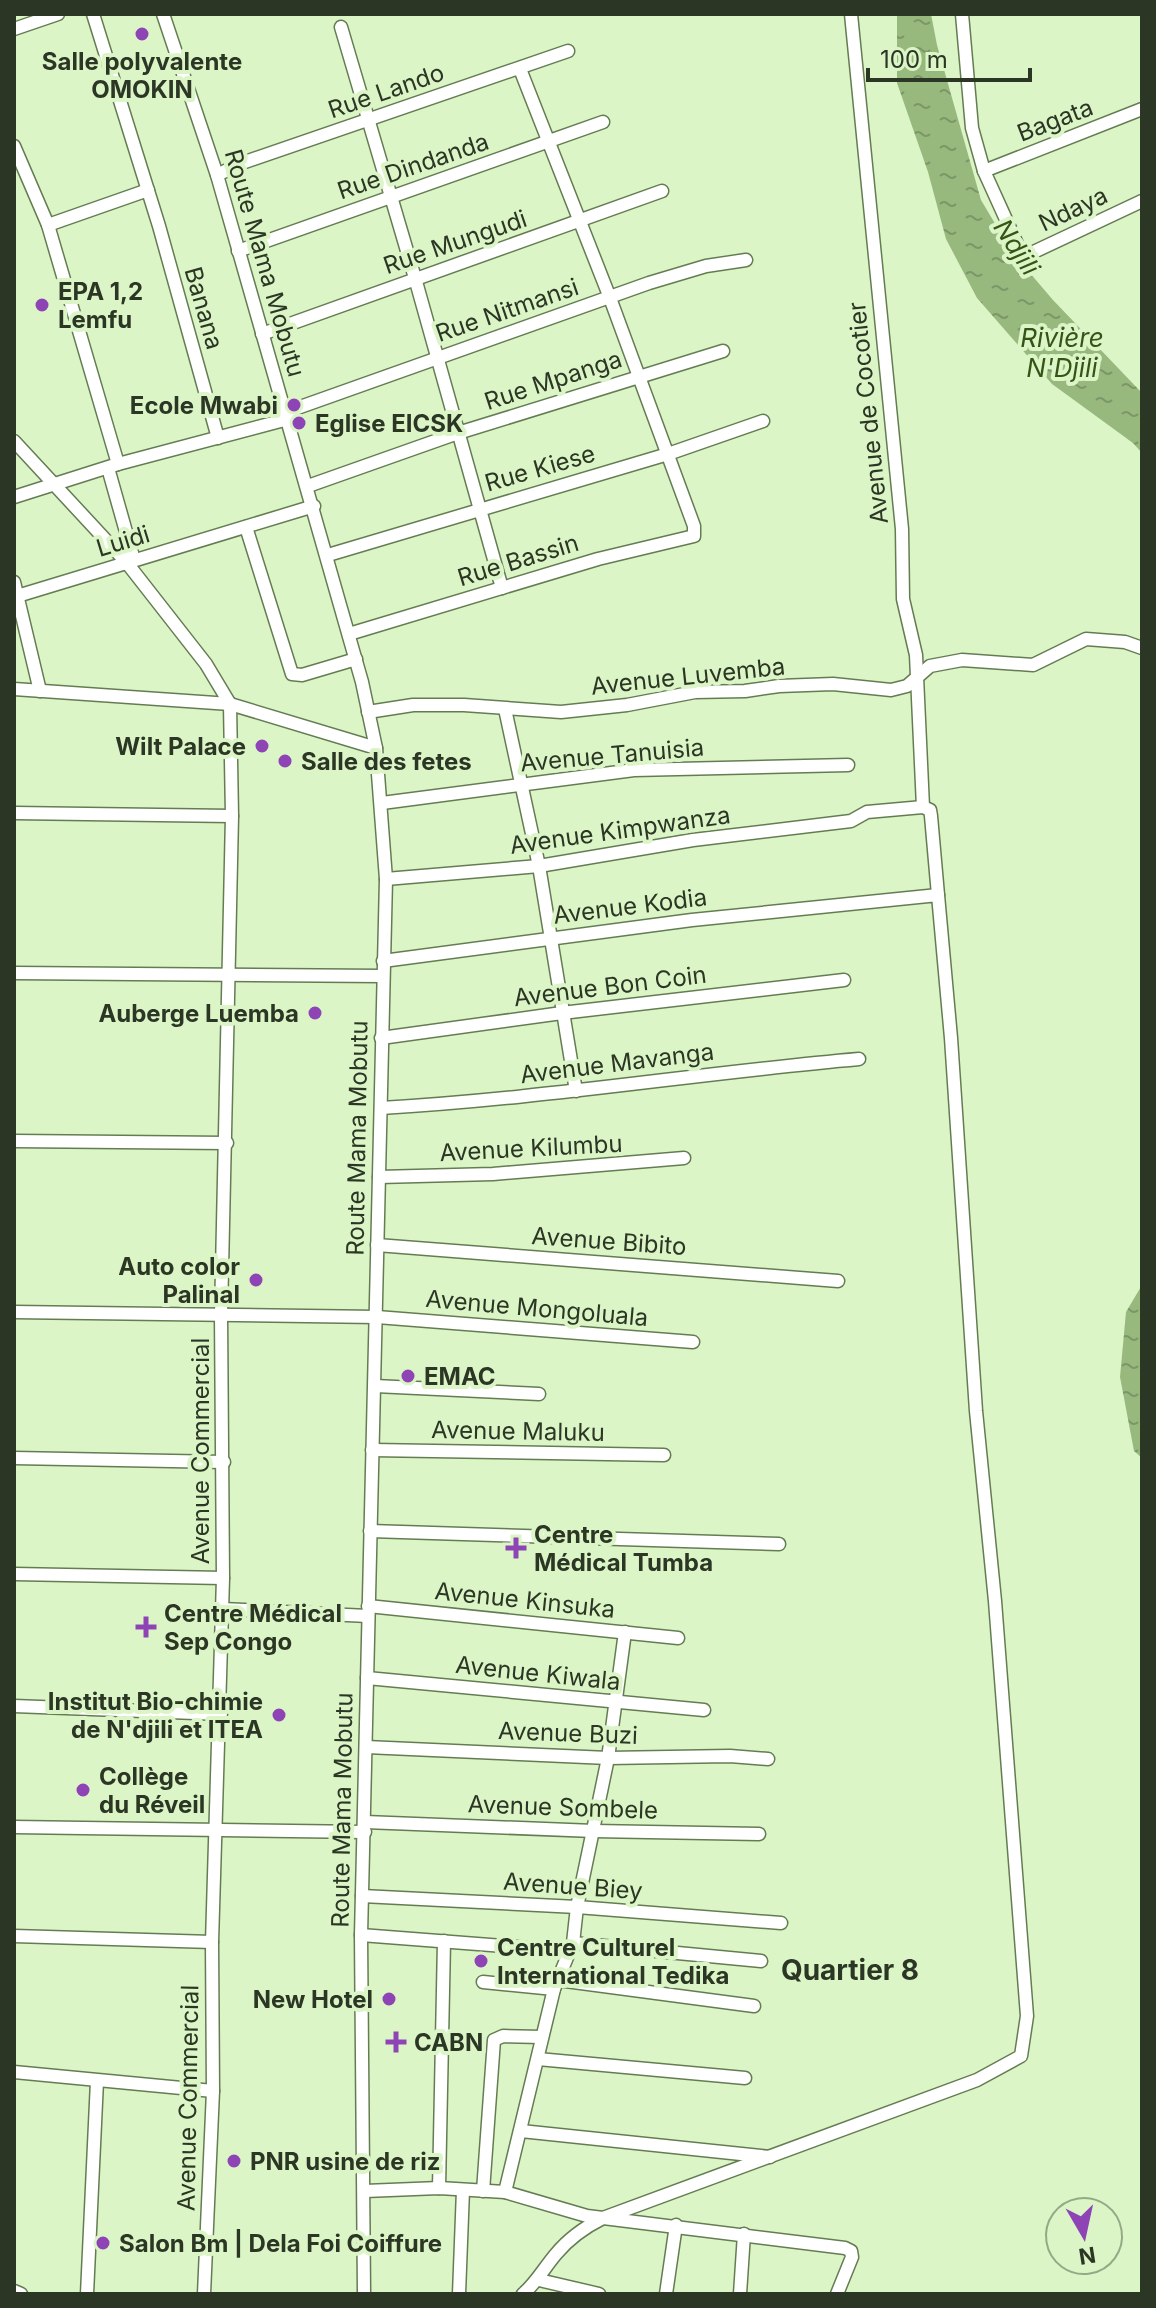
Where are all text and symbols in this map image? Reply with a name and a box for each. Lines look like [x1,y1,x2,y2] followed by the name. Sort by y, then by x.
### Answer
[133,25,151,43] marker: Salle polyvalente OMOKIN
[868,32,1030,82] scale bar
[880,45,948,74] text: 100 m
[42,47,242,104] place label: Salle polyvalente OMOKIN
[324,58,448,124] street label: Rue Lando
[1013,92,1097,148] street label: Bagata
[333,127,493,205] street label: Rue Dindanda
[219,146,311,380] street label: Route Mama Mobutu
[1034,180,1112,238] street label: Ndaya
[379,204,531,280] street label: Rue Mungudi
[987,213,1047,281] water label: Ndjili
[178,263,230,353] street label: Banana
[432,272,582,348] street label: Rue Nitmansi
[58,277,143,334] place label: EPA 1,2 Lemfu
[33,296,51,314] marker: EPA 1,2 Lemfu
[842,300,894,526] street label: Avenue de Cocotier
[1020,322,1104,383] water label: Rivière N'Djili
[481,344,625,416] street label: Rue Mpanga
[130,391,278,420] place label: Ecole Mwabi
[285,396,303,414] marker: Ecole Mwabi
[315,409,463,438] place label: Eglise EICSK
[290,414,308,432] marker: Eglise EICSK
[482,438,598,498] street label: Rue Kiese
[93,519,153,563] street label: Luidi
[454,528,582,592] street label: Rue Bassin
[589,651,787,701] street label: Avenue Luvemba
[115,732,246,761] place label: Wilt Palace
[519,733,705,777] street label: Avenue Tanuisia
[253,737,271,755] marker: Wilt Palace
[301,747,472,776] place label: Salle des fetes
[276,752,294,770] marker: Salle des fetes
[508,800,732,860] street label: Avenue Kimpwanza
[552,882,708,930] street label: Avenue Kodia
[512,960,708,1012] street label: Avenue Bon Coin
[98,999,299,1028] place label: Auberge Luemba
[306,1004,324,1022] marker: Auberge Luemba
[340,1020,374,1256] street label: Route Mama Mobutu
[518,1037,716,1089] street label: Avenue Mavanga
[439,1129,623,1167] street label: Avenue Kilumbu
[531,1221,687,1261] street label: Avenue Bibito
[118,1252,240,1309] place label: Auto color Palinal
[247,1271,265,1289] marker: Auto color Palinal
[425,1284,649,1332] street label: Avenue Mongoluala
[186,1338,215,1564] street label: Avenue Commercial
[424,1362,496,1391] place label: EMAC
[399,1367,417,1385] marker: EMAC
[431,1415,605,1447] street label: Avenue Maluku
[534,1520,713,1577] place label: Centre Médical Tumba
[505,1537,527,1559] marker: Centre Médical Tumba
[433,1576,617,1624] street label: Avenue Kinsuka
[164,1599,342,1656] place label: Centre Médical Sep Congo
[135,1616,157,1638] marker: Centre Médical Sep Congo
[454,1650,622,1696] street label: Avenue Kiwala
[48,1687,263,1744] place label: Institut Bio-chimie de N'djili et ITEA
[325,1692,359,1928] street label: Route Mama Mobutu
[270,1706,288,1724] marker: Institut Bio-chimie de N'djili et ITEA
[498,1716,638,1750] street label: Avenue Buzi
[99,1762,205,1819] place label: Collège du Réveil
[74,1781,92,1799] marker: Collège du Réveil
[467,1789,659,1825] street label: Avenue Sombele
[502,1867,644,1905] street label: Avenue Biey
[497,1933,729,1990] place label: Centre Culturel International Tedika
[472,1952,490,1970] marker: Centre Culturel International Tedika
[781,1953,919,1987] district label: Quartier 8
[172,1985,204,2211] street label: Avenue Commercial
[253,1985,373,2014] place label: New Hotel
[380,1990,398,2008] marker: New Hotel
[414,2028,483,2057] place label: CABN
[385,2031,407,2053] marker: CABN
[250,2147,440,2176] place label: PNR usine de riz
[225,2152,243,2170] marker: PNR usine de riz
[1044,2196,1124,2276] north arrow
[119,2229,442,2258] place label: Salon Bm | Dela Foi Coiffure
[94,2234,112,2252] marker: Salon Bm | Dela Foi Coiffure
[1077,2242,1097,2270] text: N

